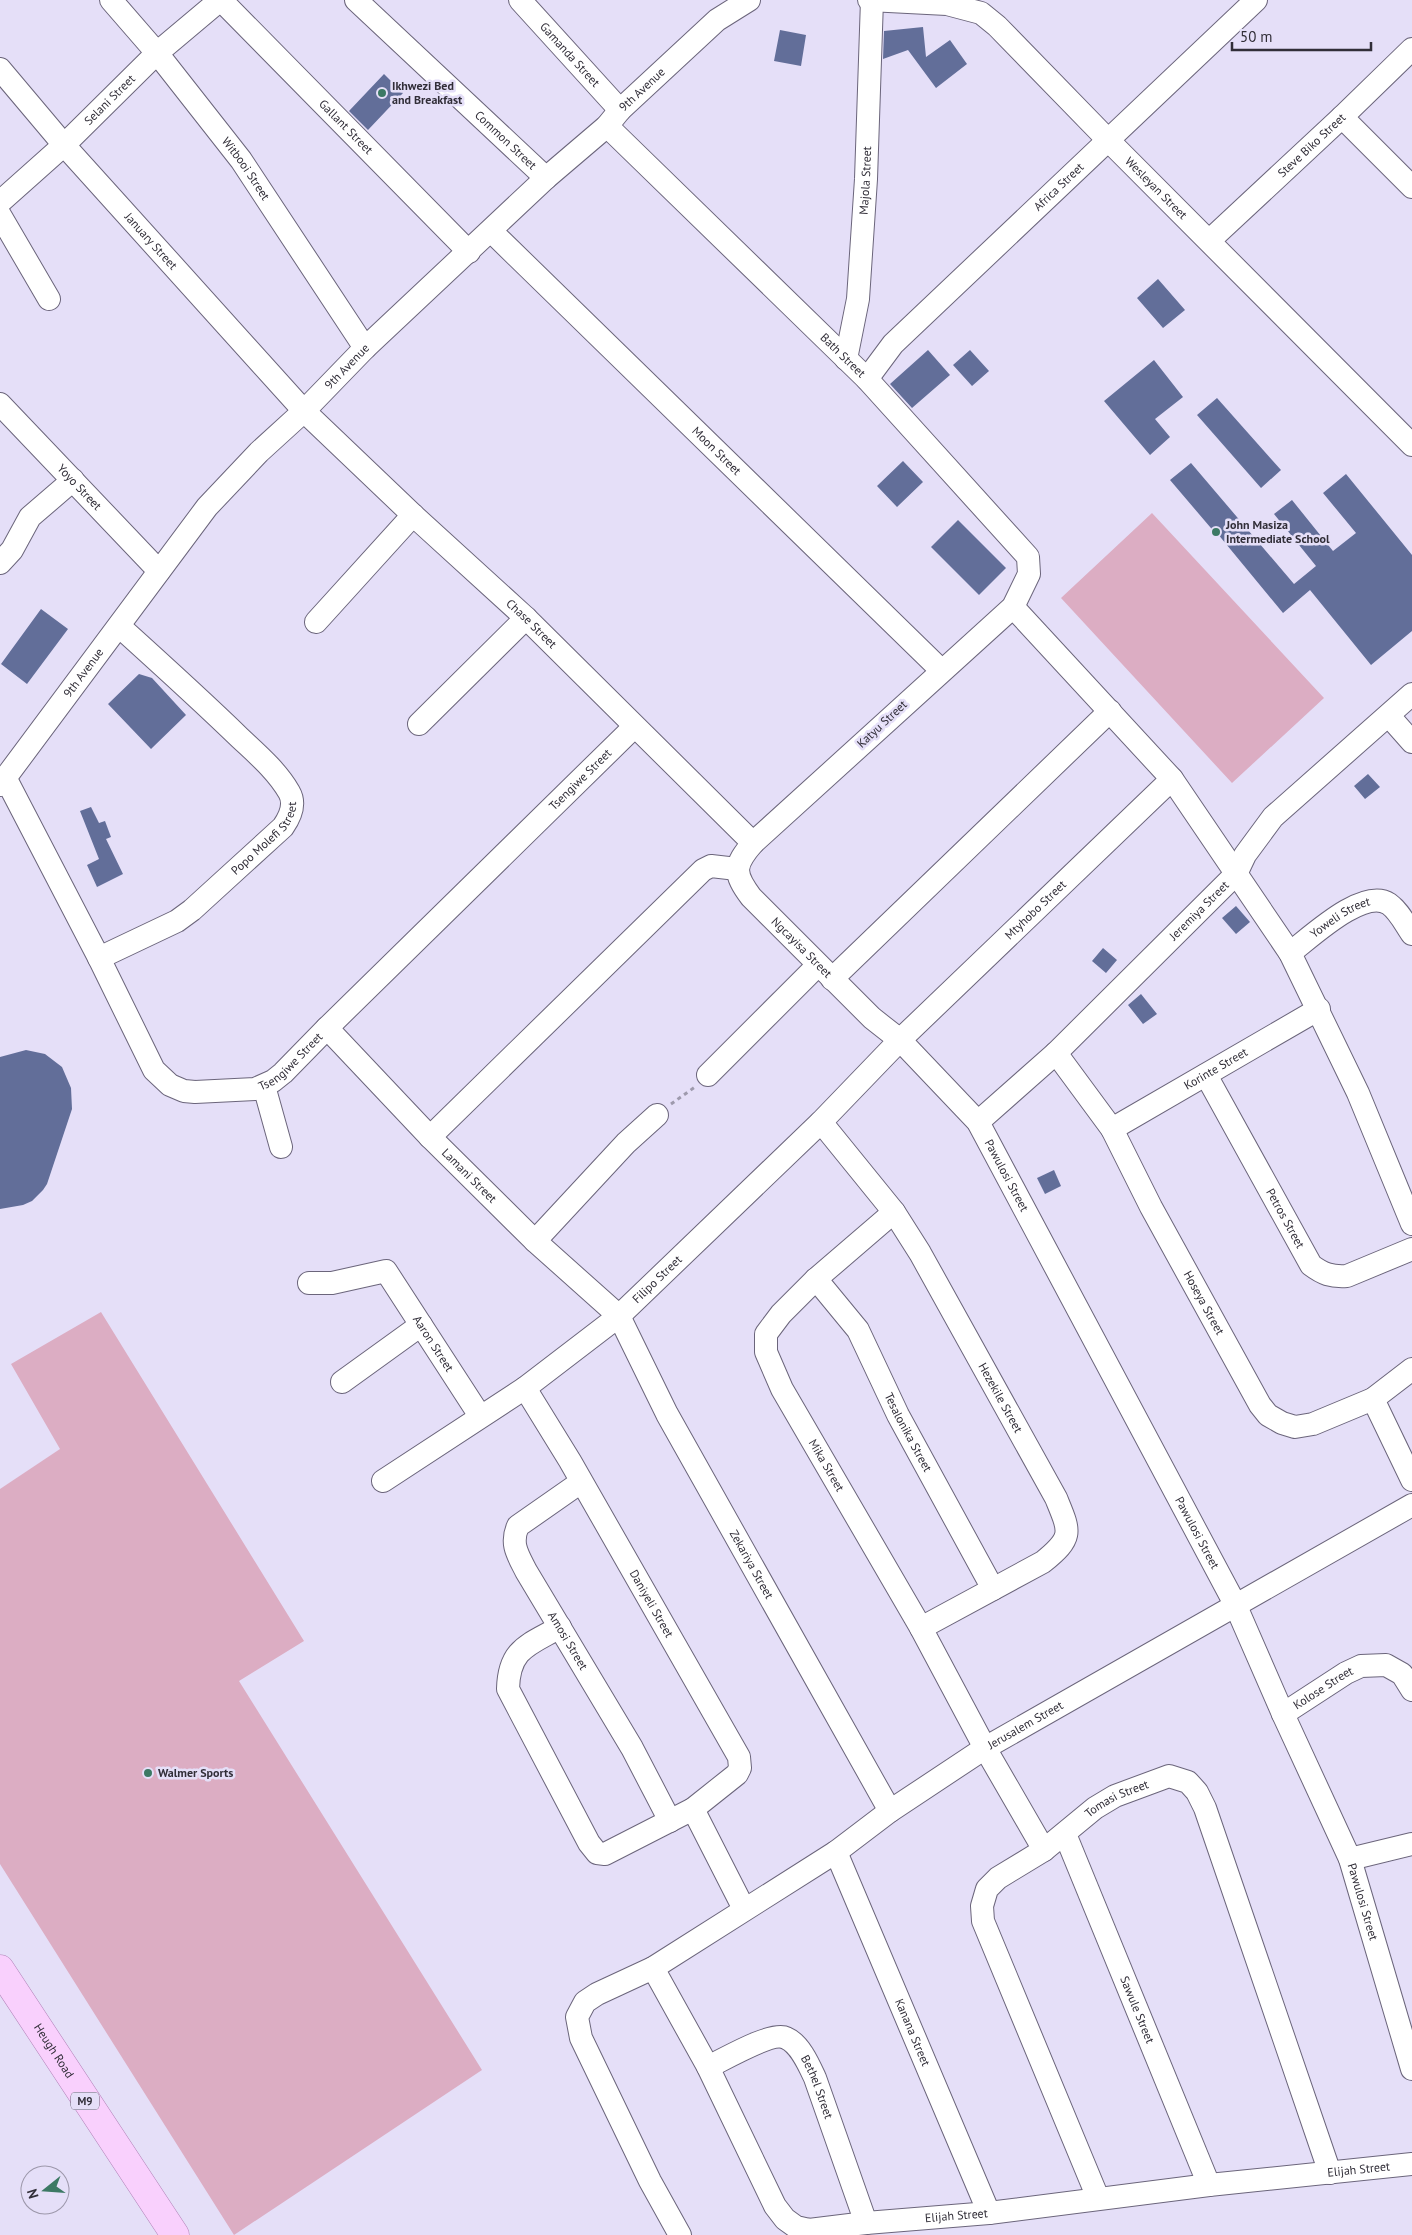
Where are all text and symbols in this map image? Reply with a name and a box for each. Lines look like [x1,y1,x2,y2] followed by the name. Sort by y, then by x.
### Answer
[537,19,603,90] street label: Gamanda Street
[1232,20,1371,52] scale bar
[1240,27,1273,46] text: 50 m
[615,64,668,114] street label: 9th Avenue
[81,71,138,128] street label: Selani Street
[392,78,463,107] place label: Ikhwezi Bed and Breakfast
[376,87,388,99] marker: Ikhwezi Bed and Breakfast
[316,96,376,157] street label: Gallant Street
[472,107,540,172] street label: Common Street
[1274,110,1348,180] street label: Steve Biko Street
[219,134,273,203] street label: Witbooi Street
[856,146,874,215] street label: Majola Street
[1122,153,1191,222] street label: Wesleyan Street
[1030,159,1087,214] street label: Africa Street
[121,209,181,273] street label: January Street
[817,330,869,381] street label: Bath Street
[321,340,372,392] street label: 9th Avenue
[689,423,745,478] street label: Moon Street
[54,461,105,513] street label: Yoyo Street
[1225,517,1330,546] place label: John Masiza Intermediate School
[1210,526,1222,538] marker: John Masiza Intermediate School
[503,596,560,651] street label: Chase Street
[60,645,106,700] street label: 9th Avenue
[854,697,910,751] street label: Katyu Street
[546,745,614,813] street label: Tsengiwe Street
[228,802,299,878] street label: Popo Molefi Street
[1002,877,1069,942] street label: Mtyhobo Street
[1165,877,1232,944] street label: Jeremiya Street
[1307,893,1371,941] street label: Yoweli Street
[768,914,835,981] street label: Ngcayisa Street
[256,1029,325,1094] street label: Tsengiwe Street
[1181,1044,1250,1093] street label: Korinte Street
[982,1137,1032,1214] street label: Pawulosi Street
[439,1145,500,1206] street label: Lamani Street
[1263,1186,1308,1251] street label: Petros Street
[629,1252,685,1306] street label: Filipo Street
[1181,1268,1228,1337] street label: Hoseya Street
[410,1313,457,1374] street label: Aaron Street
[975,1360,1026,1435] street label: Hezekile Street
[882,1390,936,1474] street label: Tesalonika Street
[806,1436,848,1494] street label: Mika Street
[1172,1494,1223,1571] street label: Pawulosi Street
[727,1527,777,1601] street label: Zekariya Street
[627,1567,677,1640] street label: Daniyeli Street
[545,1609,591,1672] street label: Amosi Street
[1290,1663,1355,1712] street label: Kolose Street
[984,1697,1066,1752] street label: Jerusalem Street
[158,1765,233,1780] place label: Walmer Sports
[142,1767,154,1779] marker: Walmer Sports
[1082,1776,1150,1820] street label: Tomasi Street
[1345,1861,1382,1942] street label: Pawulosi Street
[1117,1974,1158,2045] street label: Sawule Street
[892,1996,934,2068] street label: Kanana Street
[31,2020,78,2081] street label: Heugh Road
[798,2052,837,2121] street label: Bethel Street
[71,2092,99,2110] road number: M9
[1327,2158,1391,2180] street label: Elijah Street
[20,2165,70,2215] north arrow
[23,2187,43,2201] text: N
[924,2205,988,2225] street label: Elijah Street

